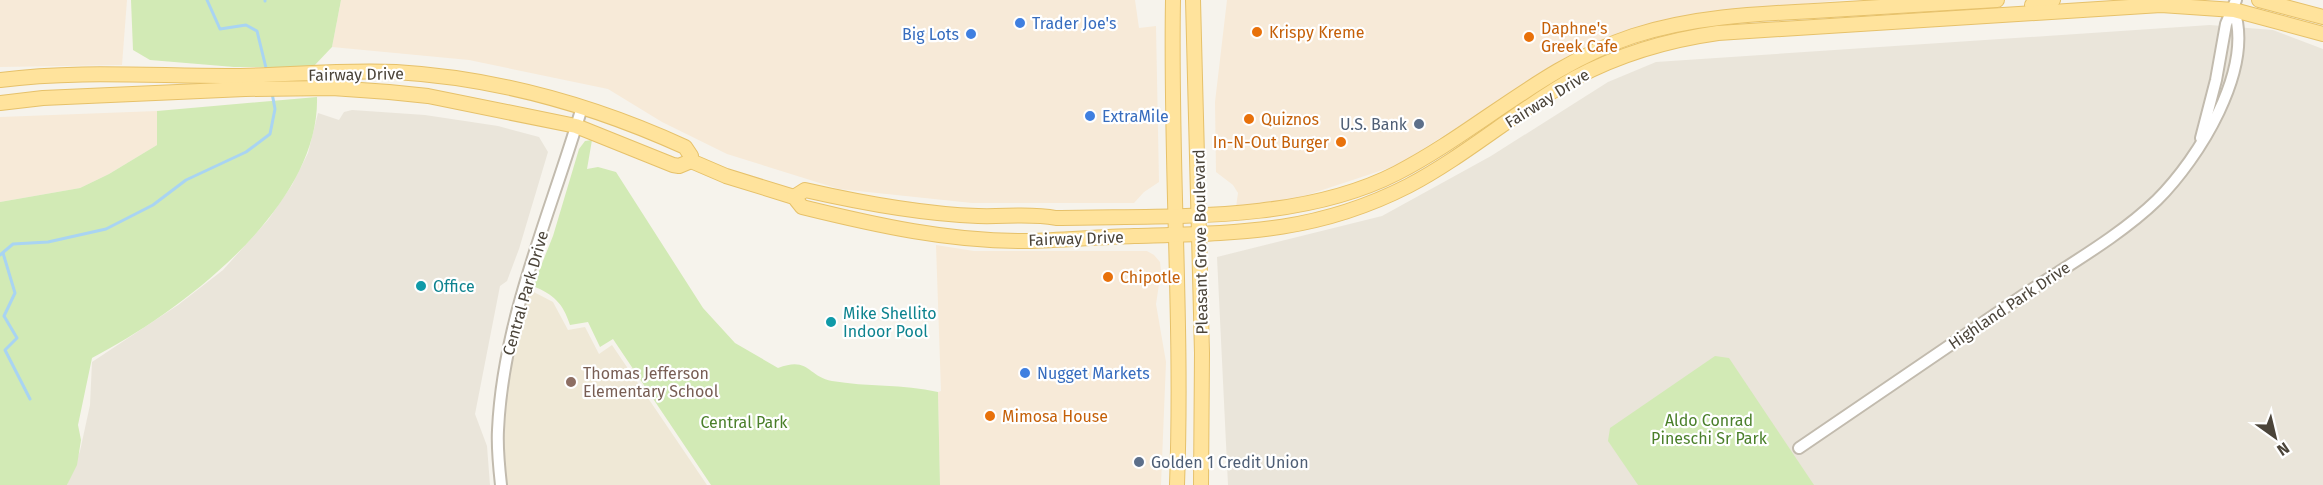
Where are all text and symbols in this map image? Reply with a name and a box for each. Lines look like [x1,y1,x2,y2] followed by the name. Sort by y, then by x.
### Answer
[1032,14,1116,33] place label: Trader Joe's
[1013,16,1027,30] marker: Trader Joe's
[1541,19,1618,56] place label: Daphne's Greek Cafe
[1269,23,1364,42] place label: Krispy Kreme
[902,25,959,44] place label: Big Lots
[1250,25,1264,39] marker: Krispy Kreme
[964,27,978,41] marker: Big Lots
[1522,30,1536,44] marker: Daphne's Greek Cafe
[308,64,404,85] street label: Fairway Drive
[1502,65,1593,132] street label: Fairway Drive
[1102,107,1169,126] place label: ExtraMile
[1083,109,1097,123] marker: ExtraMile
[1261,110,1319,129] place label: Quiznos
[1242,112,1256,126] marker: Quiznos
[1340,115,1408,134] place label: U.S. Bank
[1412,117,1426,131] marker: U.S. Bank
[1213,133,1330,152] place label: In-N-Out Burger
[1334,135,1348,149] marker: In-N-Out Burger
[1189,149,1212,335] street label: Pleasant Grove Boulevard
[1028,227,1124,250] street label: Fairway Drive
[499,229,552,358] street label: Central Park Drive
[1945,258,2074,353] street label: Highland Park Drive
[1120,268,1180,287] place label: Chipotle
[1101,270,1115,284] marker: Chipotle
[433,277,475,296] place label: Office
[414,279,428,293] marker: Office
[843,304,937,341] place label: Mike Shellito Indoor Pool
[824,315,838,329] marker: Mike Shellito Indoor Pool
[583,364,719,401] place label: Thomas Jefferson Elementary School
[1037,364,1150,383] place label: Nugget Markets
[1018,366,1032,380] marker: Nugget Markets
[564,375,578,389] marker: Thomas Jefferson Elementary School
[1002,407,1108,426] place label: Mimosa House
[2245,407,2305,467] north arrow
[983,409,997,423] marker: Mimosa House
[1651,411,1768,448] park label: Aldo Conrad Pineschi Sr Park
[700,413,788,432] park label: Central Park
[2273,438,2293,460] text: N
[1151,453,1309,472] place label: Golden 1 Credit Union
[1132,455,1146,469] marker: Golden 1 Credit Union

